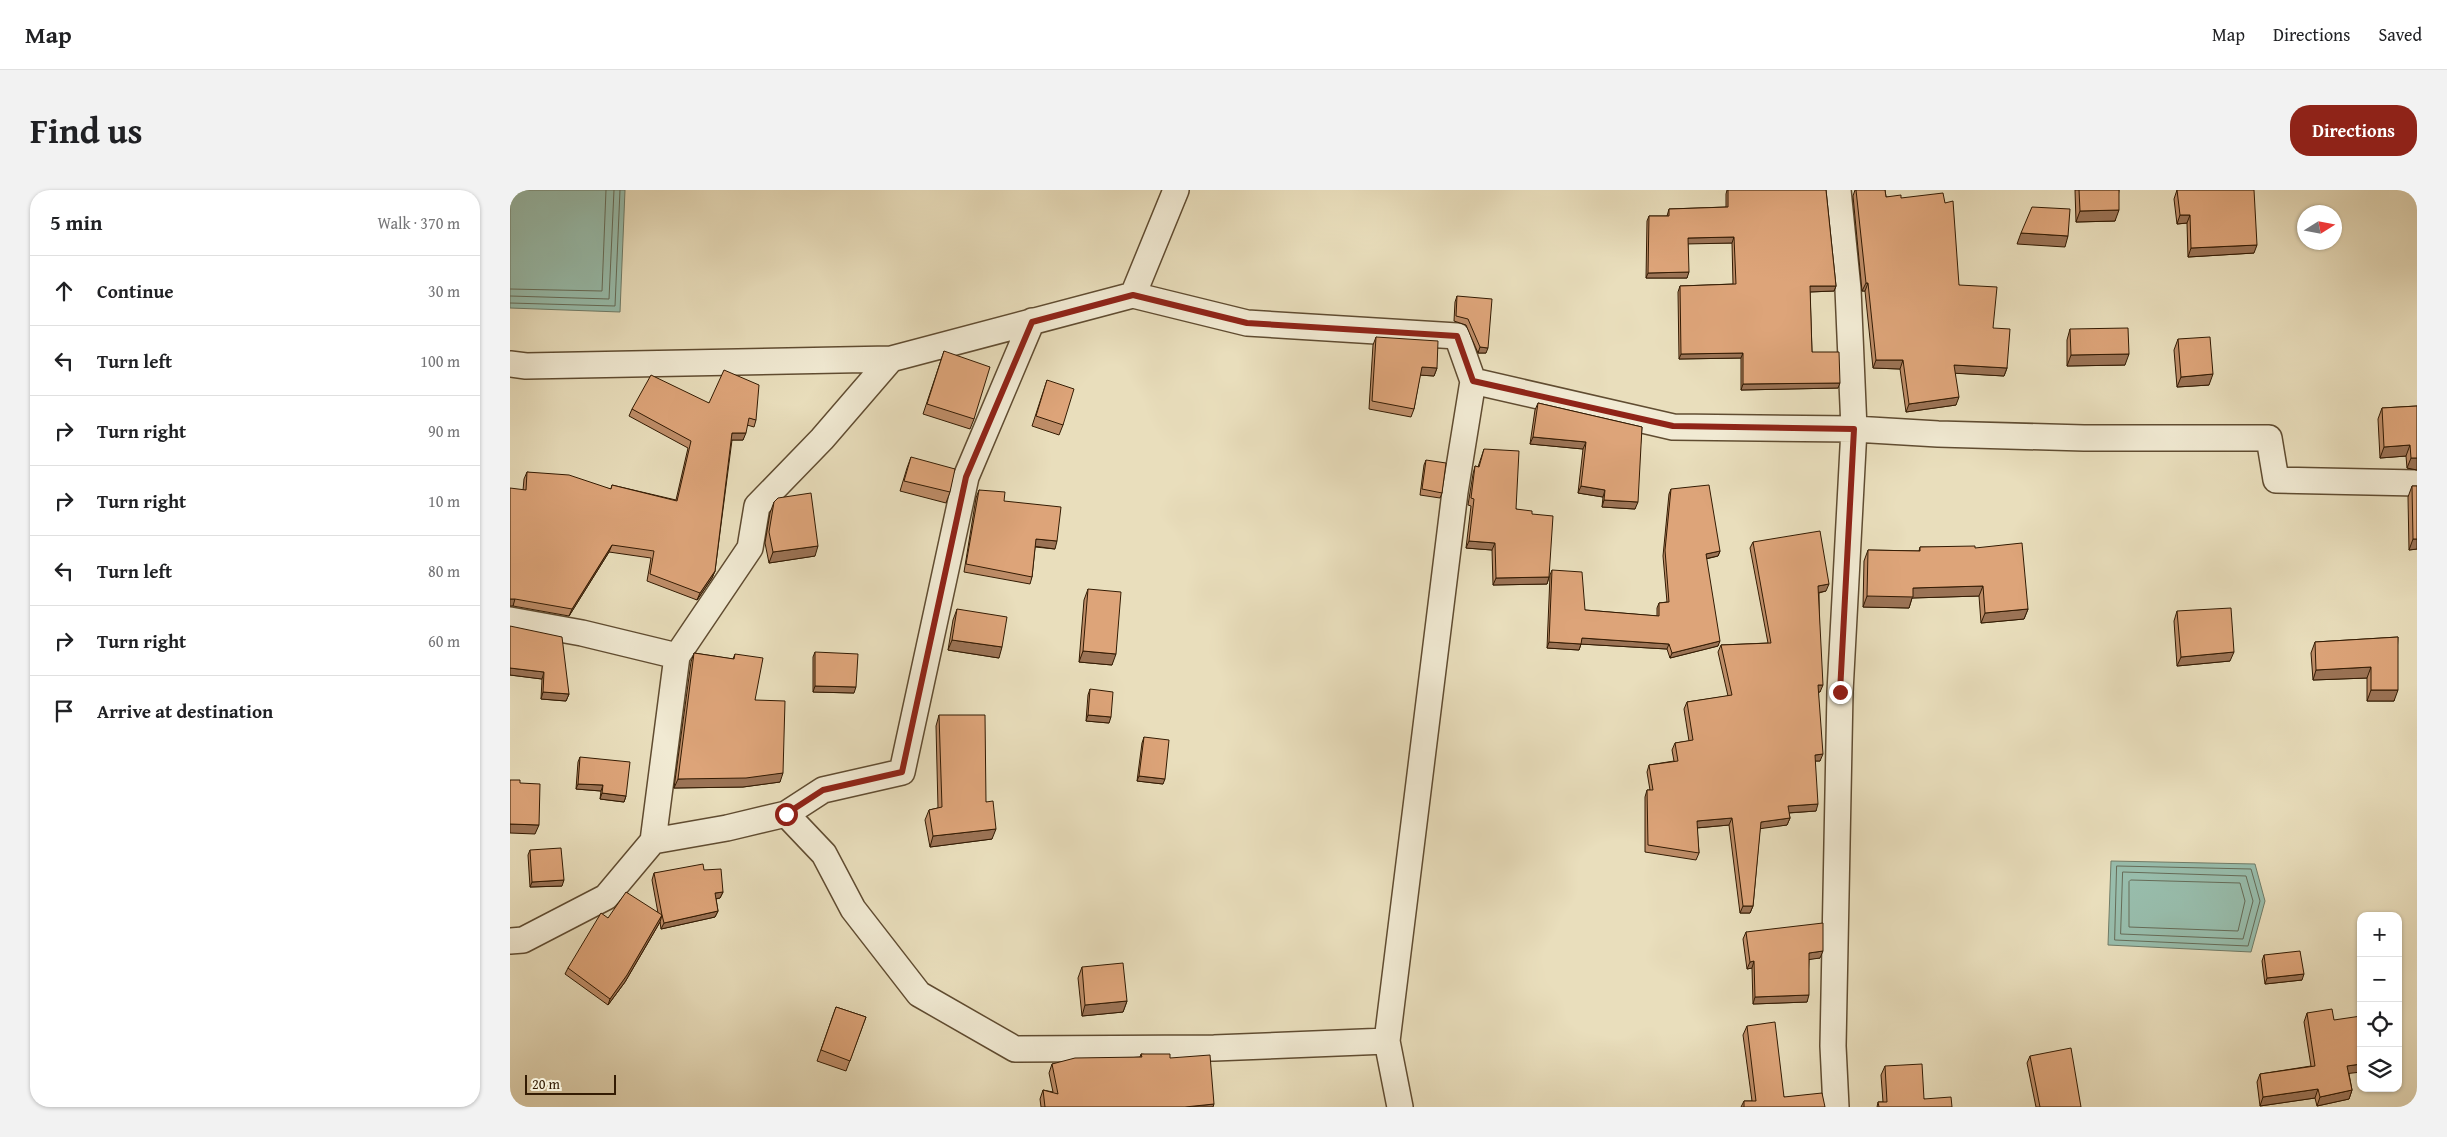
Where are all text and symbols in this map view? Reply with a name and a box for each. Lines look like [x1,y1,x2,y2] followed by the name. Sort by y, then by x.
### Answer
[25,17,72,52] text: Map
[2212,21,2245,48] text: Map
[2273,21,2350,48] text: Directions
[2378,21,2422,48] text: Saved
[30,105,143,156] text: Find us
[2290,105,2417,156] button: Directions
[2297,205,2342,250] north arrow
[50,207,102,238] text: 5 min
[377,211,460,235] text: Walk · 370 m
[50,277,78,305] icon: ahead
[97,277,174,305] text: Continue
[428,279,460,303] text: 30 m
[50,347,78,375] icon: left
[97,347,172,375] text: Turn left
[420,349,460,373] text: 100 m
[50,417,78,445] icon: right
[97,417,186,445] text: Turn right
[428,419,460,443] text: 90 m
[50,487,78,515] icon: right
[97,487,186,515] text: Turn right
[428,489,460,513] text: 10 m
[50,557,78,585] icon: left
[97,557,172,585] text: Turn left
[428,559,460,583] text: 80 m
[50,627,78,655] icon: right
[97,627,186,655] text: Turn right
[428,629,460,653] text: 60 m
[1829,681,1852,704] route end
[50,697,78,725] icon: arrive
[97,697,273,725] text: Arrive at destination
[775,803,798,826] route start
[2357,912,2402,1092] map controls
[2357,912,2402,957] button: +
[2357,957,2402,1002] button: −
[2357,1002,2402,1047] button: locate
[2357,1047,2402,1092] button: layers
[525,1072,616,1095] scale bar
[532,1074,560,1094] text: 20 m

